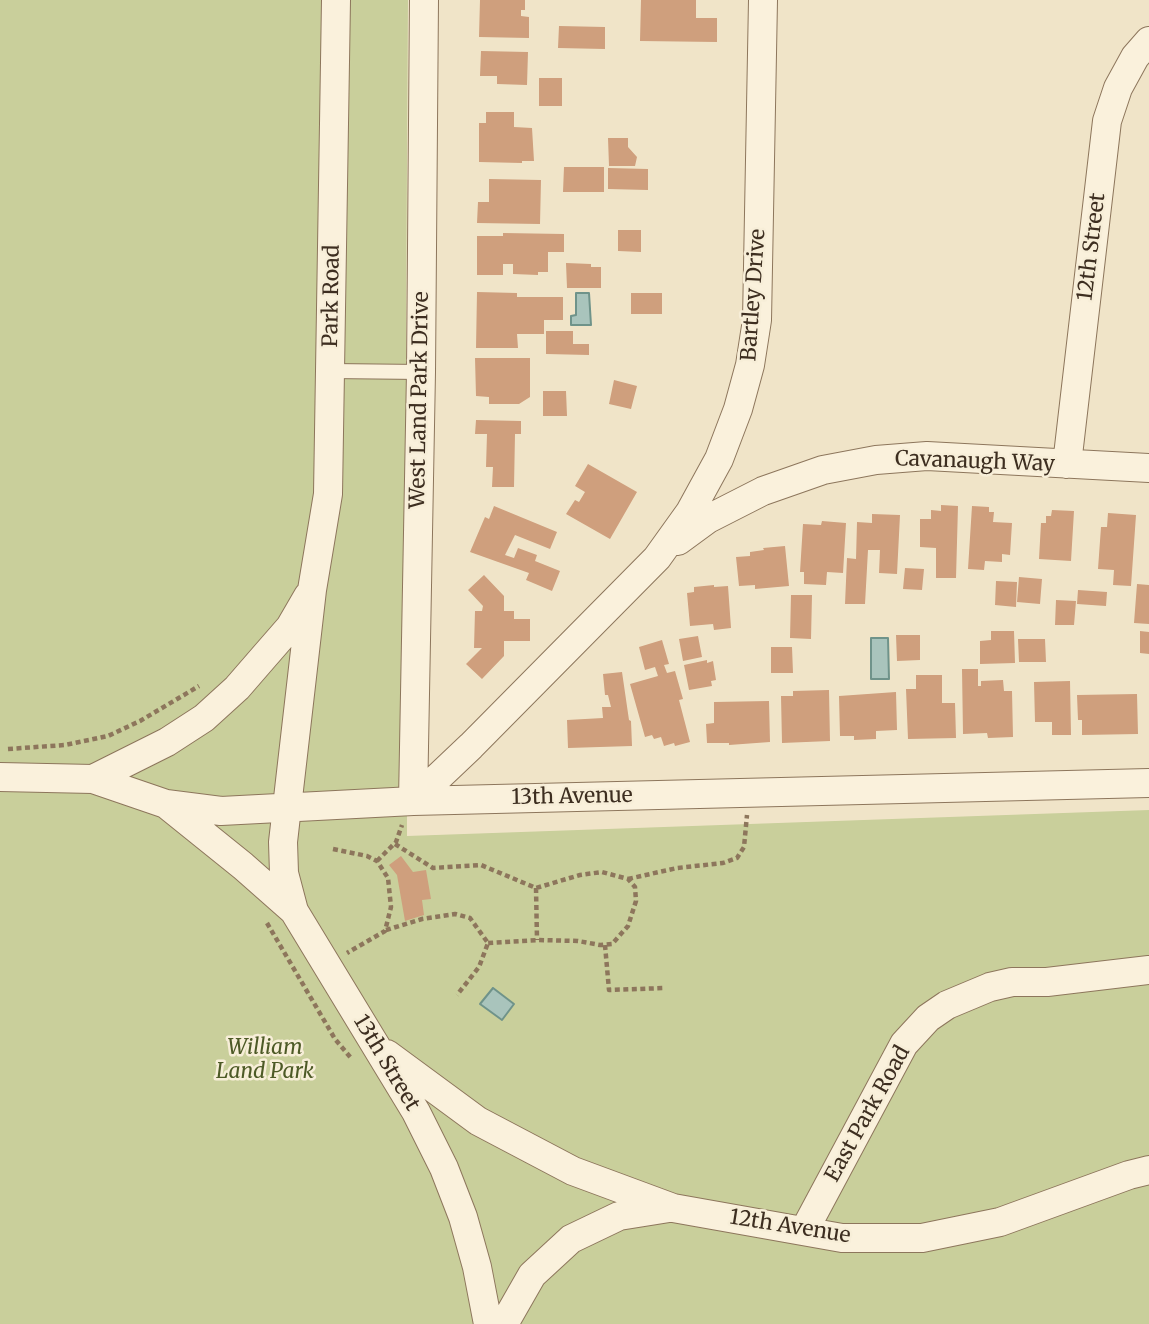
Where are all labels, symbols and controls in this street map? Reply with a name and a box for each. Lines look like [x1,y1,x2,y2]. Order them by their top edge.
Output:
street label: 12th Street [1073,192,1111,302]
street label: Bartley Drive [737,228,771,362]
street label: Park Road [319,244,345,348]
street label: West Land Park Drive [406,291,434,509]
street label: Cavanaugh Way [895,447,1055,477]
street label: 13th Avenue [511,783,633,811]
street label: 13th Street [347,1010,425,1116]
park label: William Land Park [216,1035,314,1085]
street label: East Park Road [820,1042,916,1186]
street label: 12th Avenue [728,1205,852,1249]

